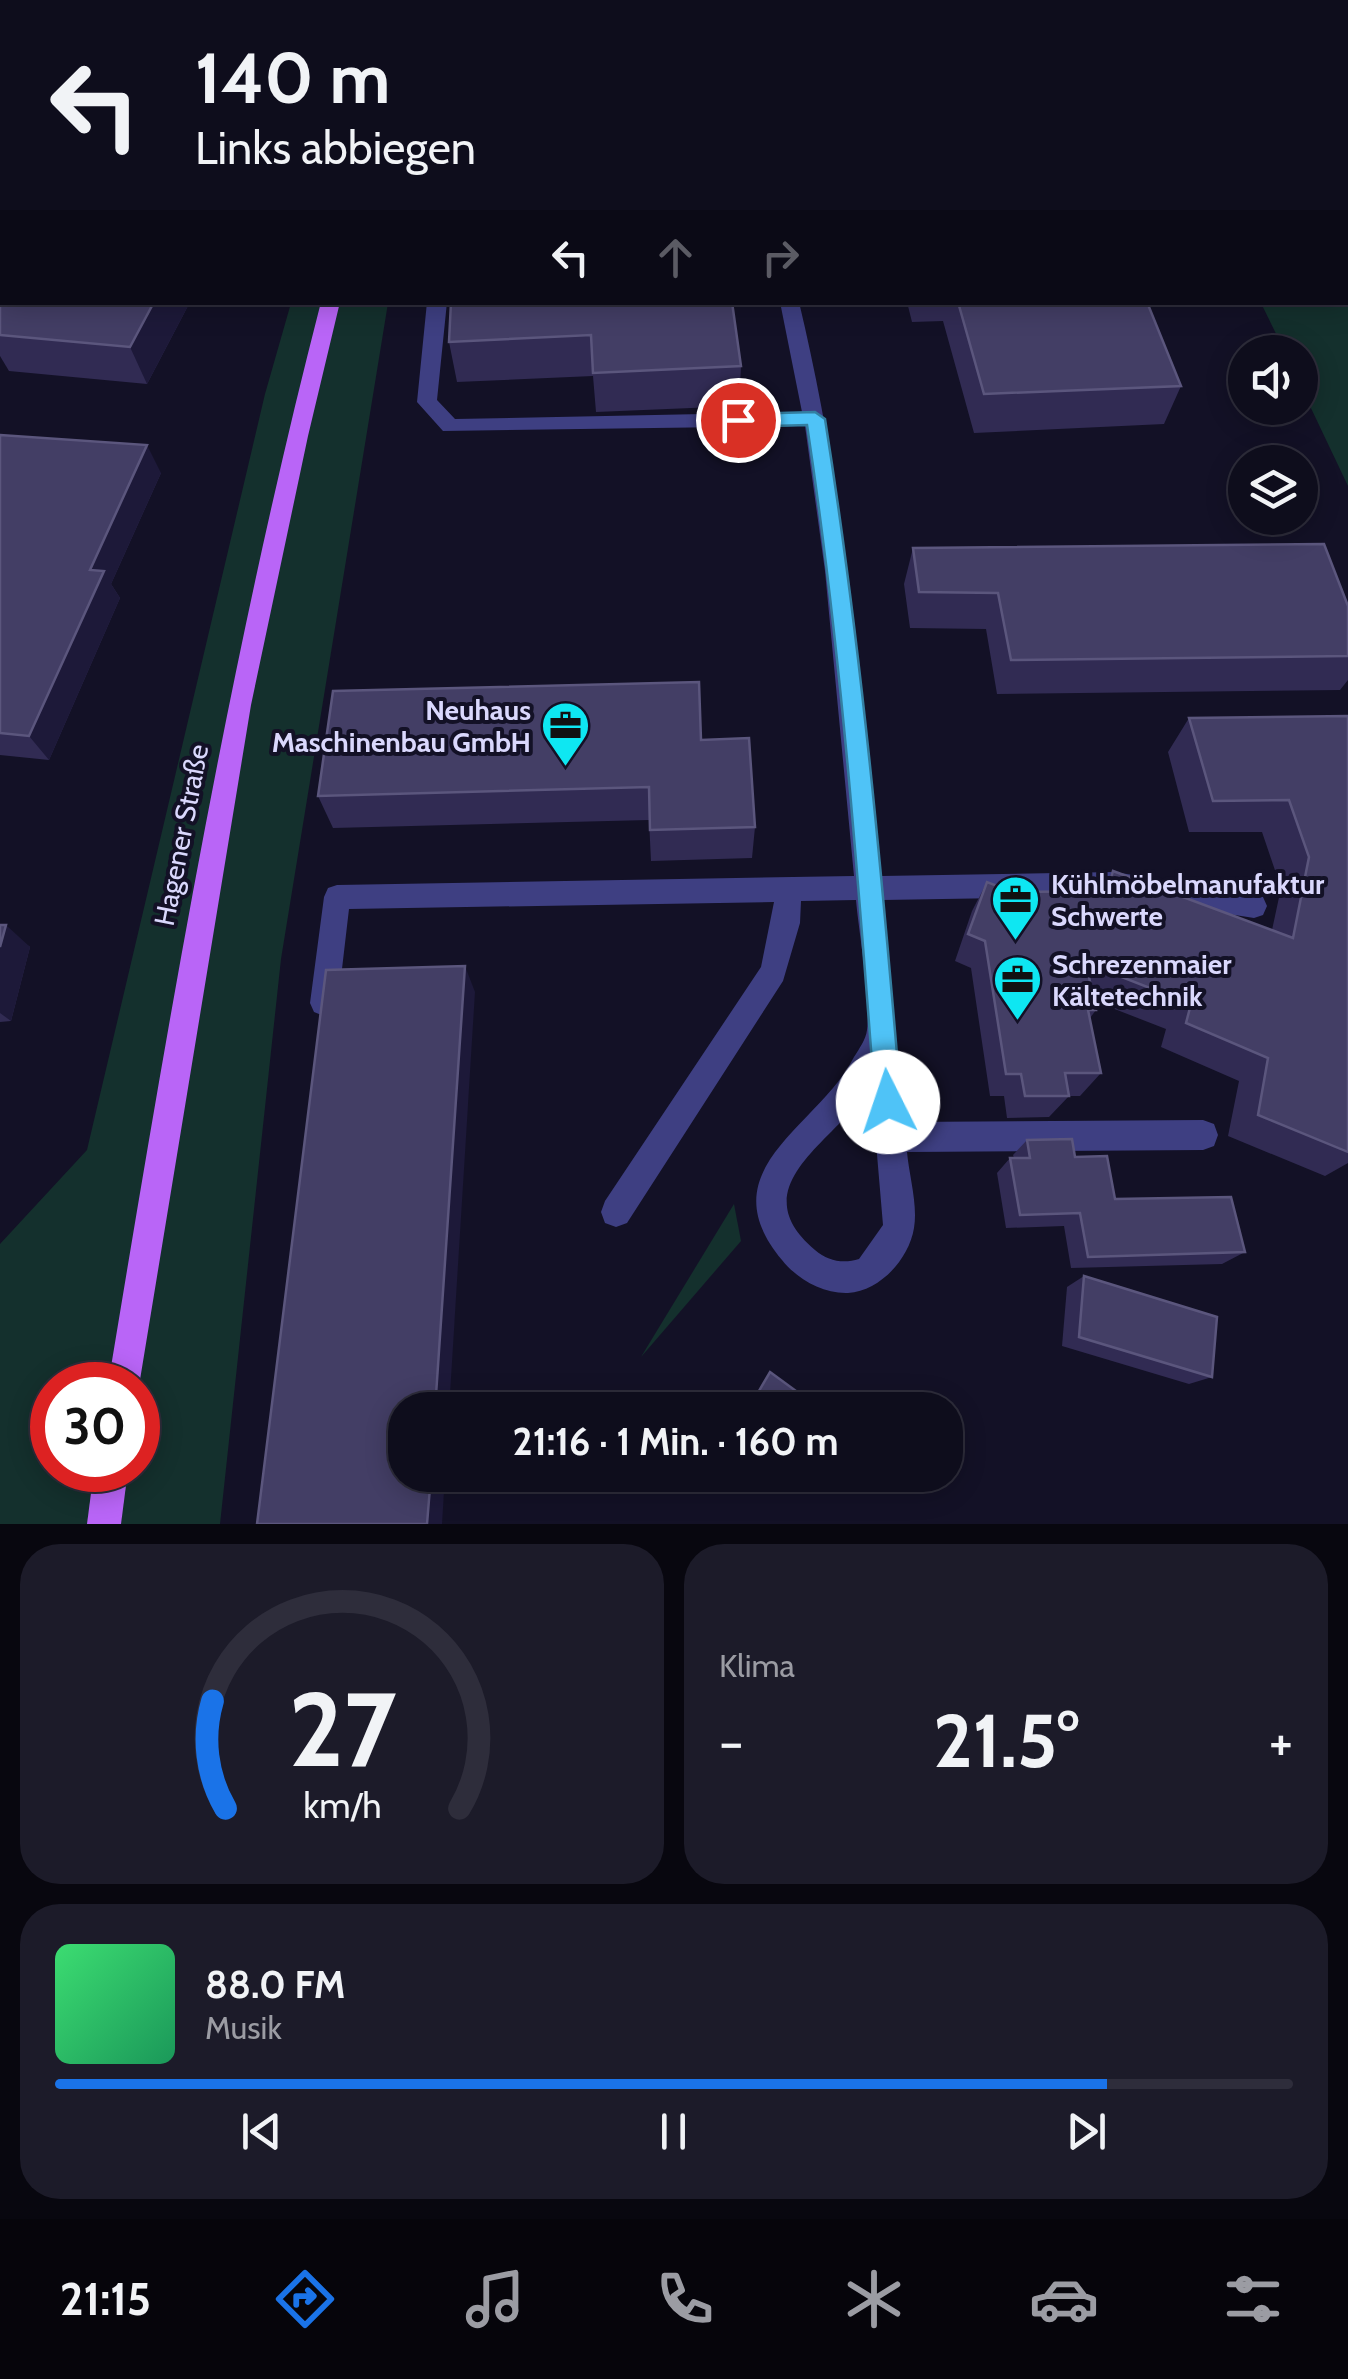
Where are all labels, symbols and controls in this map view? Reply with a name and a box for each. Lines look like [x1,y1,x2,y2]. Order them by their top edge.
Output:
text: 140 m [195,35,390,121]
icon: left [30,40,160,170]
text: Links abbiegen [195,121,476,175]
icon: left [543,230,598,285]
icon: ahead [648,230,703,285]
icon: right [753,230,808,285]
map controls [1228,335,1318,535]
button: sound [1228,335,1318,425]
pin [696,378,781,463]
icon: arrive [711,393,766,448]
button: layers [1228,445,1318,535]
place label: Neuhaus Maschinenbau GmbH [272,693,531,759]
office icon: Neuhaus Maschinenbau GmbH [540,700,592,768]
street label: Hagener Straße [147,741,215,929]
place label: Kühlmöbelmanufaktur Schwerte [1051,867,1325,933]
office icon: Kühlmöbelmanufaktur Schwerte [990,874,1042,942]
place label: Schrezenmaier Kältetechnik [1052,947,1232,1013]
office icon: Schrezenmaier Kältetechnik [991,954,1043,1022]
position arrow [836,1050,940,1154]
speed limit sign: 30 [30,1362,160,1492]
text: 21:16 · 1 Min. · 160 m [513,1418,838,1465]
text: Klima [719,1646,795,1685]
text: 27 [288,1666,396,1792]
text: 21.5° [933,1695,1079,1786]
text: − [719,1708,743,1775]
text: + [1269,1708,1293,1775]
text: km/h [303,1784,381,1827]
text: 88.0 FM [205,1961,345,2008]
text: Musik [205,2008,282,2047]
icon: previous [234,2104,289,2159]
icon: pause [646,2104,701,2159]
icon: next [1059,2104,1114,2159]
icon: directions [270,2264,340,2334]
icon: music [460,2264,530,2334]
icon: phone [650,2264,720,2334]
icon: climate [839,2264,909,2334]
icon: car [1029,2264,1099,2334]
icon: filters [1218,2264,1288,2334]
text: 21:15 [60,2272,151,2326]

